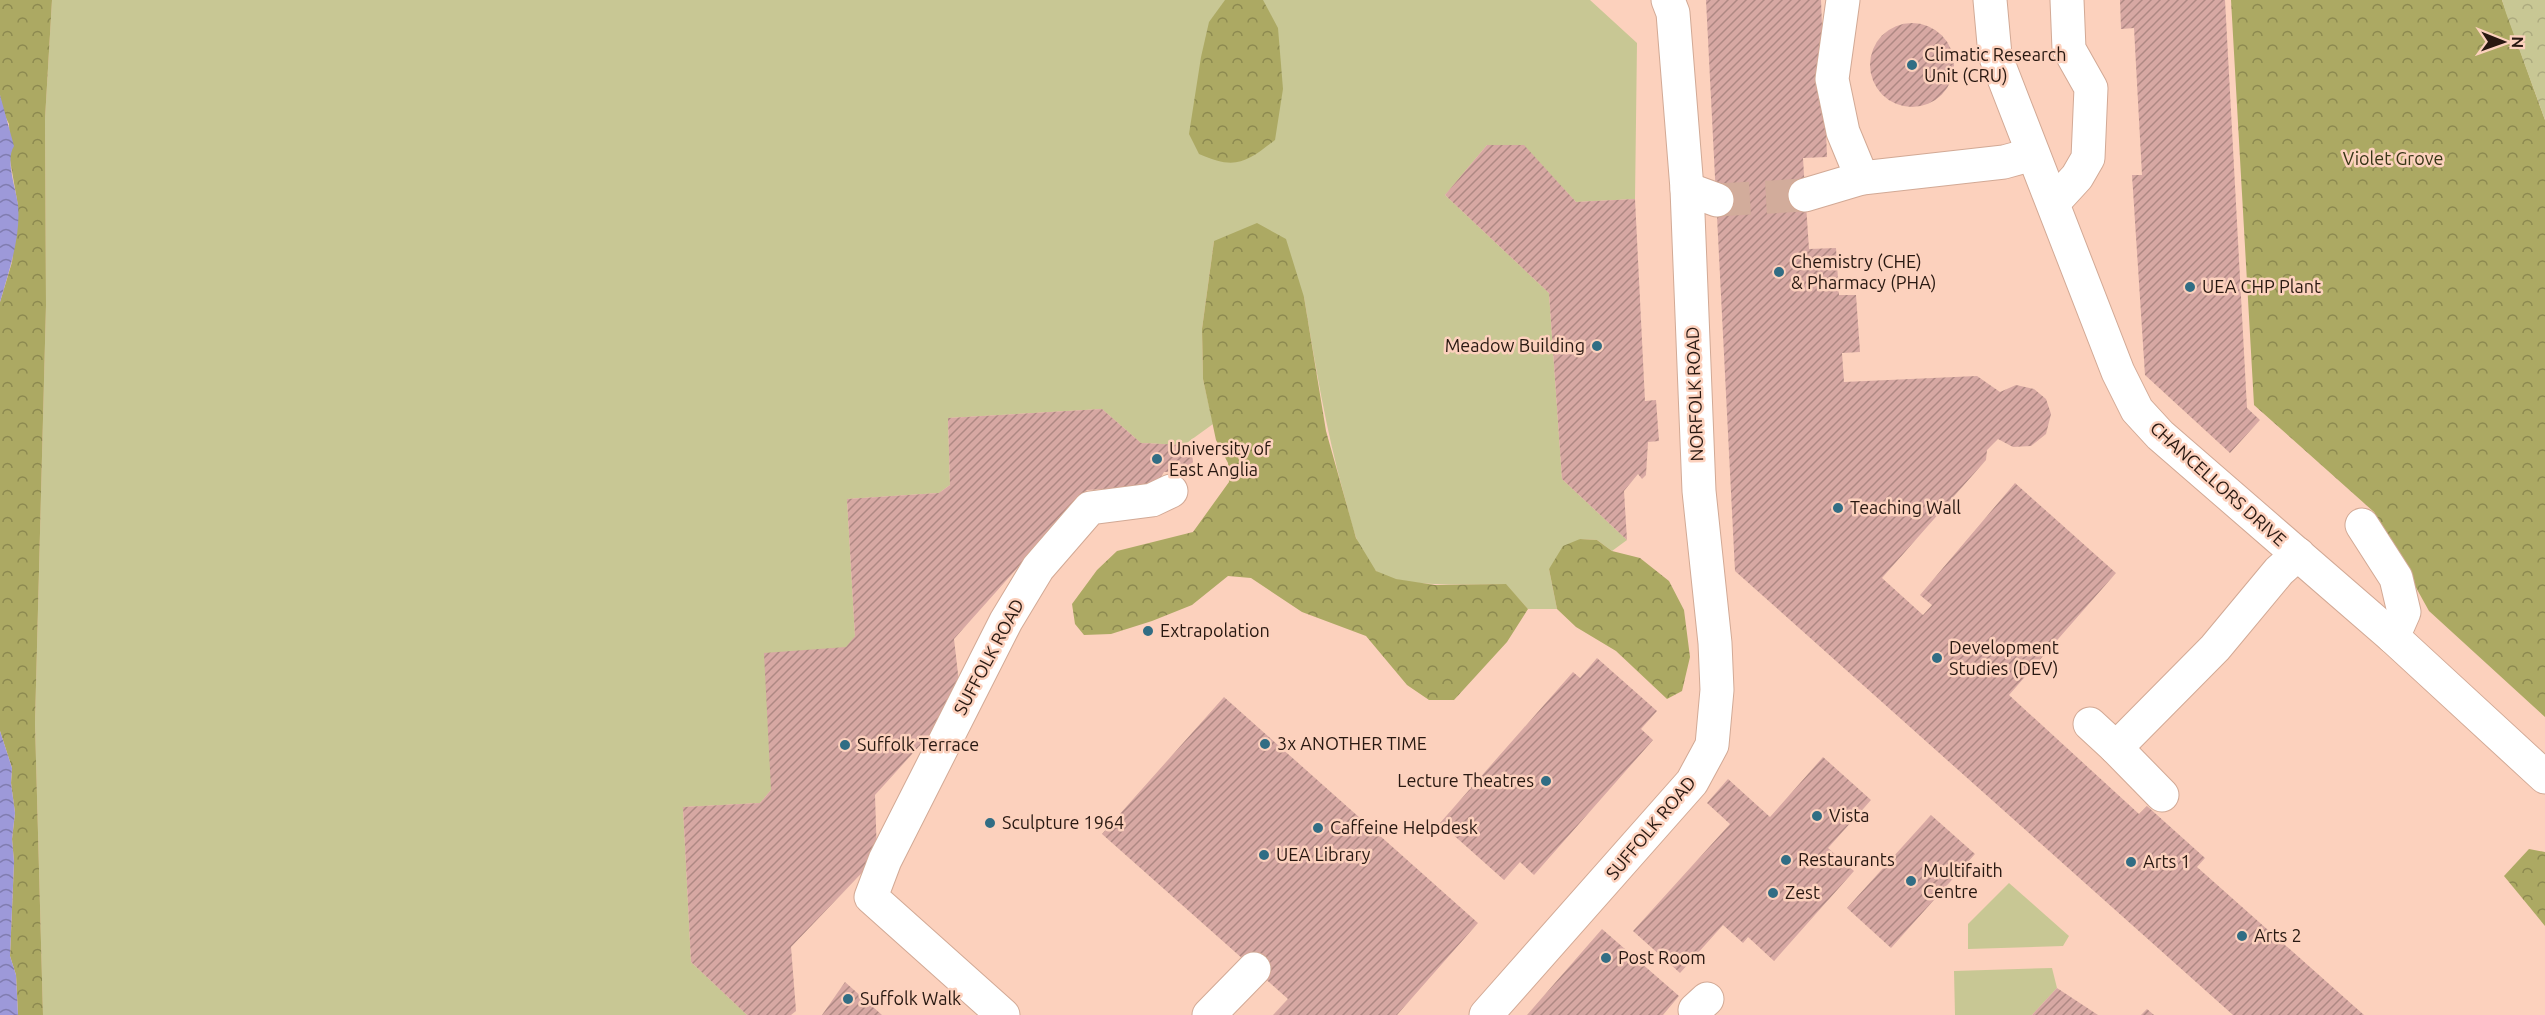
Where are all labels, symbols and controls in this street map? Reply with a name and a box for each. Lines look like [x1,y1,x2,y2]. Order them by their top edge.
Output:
north arrow [2473,12,2533,72]
text: N [2509,36,2527,48]
place label: Climatic Research Unit (CRU) [1924,44,2066,86]
marker: Climatic Research Unit (CRU) [1905,58,1919,72]
park label: Violet Grove [2343,148,2443,168]
place label: Chemistry (CHE) & Pharmacy (PHA) [1791,251,1937,293]
marker: Chemistry (CHE) & Pharmacy (PHA) [1772,265,1786,279]
place label: UEA CHP Plant [2202,276,2321,296]
marker: UEA CHP Plant [2183,280,2197,294]
street label: NORFOLK ROAD [1682,326,1706,462]
place label: Meadow Building [1445,335,1585,355]
marker: Meadow Building [1590,339,1604,353]
street label: CHANCELLORS DRIVE [2147,417,2291,550]
place label: University of East Anglia [1169,438,1271,479]
marker: University of East Anglia [1150,452,1164,466]
place label: Teaching Wall [1850,497,1961,517]
marker: Teaching Wall [1831,501,1845,515]
street label: SUFFOLK ROAD [949,595,1027,718]
place label: Extrapolation [1160,620,1270,640]
marker: Extrapolation [1141,624,1155,638]
place label: Development Studies (DEV) [1949,637,2059,679]
marker: Development Studies (DEV) [1930,651,1944,665]
place label: 3x ANOTHER TIME [1277,733,1427,753]
place label: Suffolk Terrace [857,734,979,754]
marker: 3x ANOTHER TIME [1258,737,1272,751]
marker: Suffolk Terrace [838,738,852,752]
place label: Lecture Theatres [1397,770,1534,790]
street label: SUFFOLK ROAD [1601,772,1699,883]
marker: Lecture Theatres [1539,774,1553,788]
place label: Vista [1829,805,1869,825]
marker: Vista [1810,809,1824,823]
place label: Sculpture 1964 [1002,812,1124,832]
marker: Sculpture 1964 [983,816,997,830]
place label: Caffeine Helpdesk [1330,817,1478,837]
marker: Caffeine Helpdesk [1311,821,1325,835]
place label: UEA Library [1276,844,1371,864]
marker: UEA Library [1257,848,1271,862]
place label: Restaurants [1798,849,1895,869]
place label: Arts 1 [2143,851,2191,871]
marker: Restaurants [1779,853,1793,867]
marker: Arts 1 [2124,855,2138,869]
place label: Multifaith Centre [1923,860,2003,901]
marker: Multifaith Centre [1904,874,1918,888]
place label: Zest [1785,882,1820,902]
marker: Zest [1766,886,1780,900]
place label: Arts 2 [2254,925,2302,945]
marker: Arts 2 [2235,929,2249,943]
place label: Post Room [1618,947,1706,967]
marker: Post Room [1599,951,1613,965]
place label: Suffolk Walk [860,988,961,1008]
marker: Suffolk Walk [841,992,855,1006]

